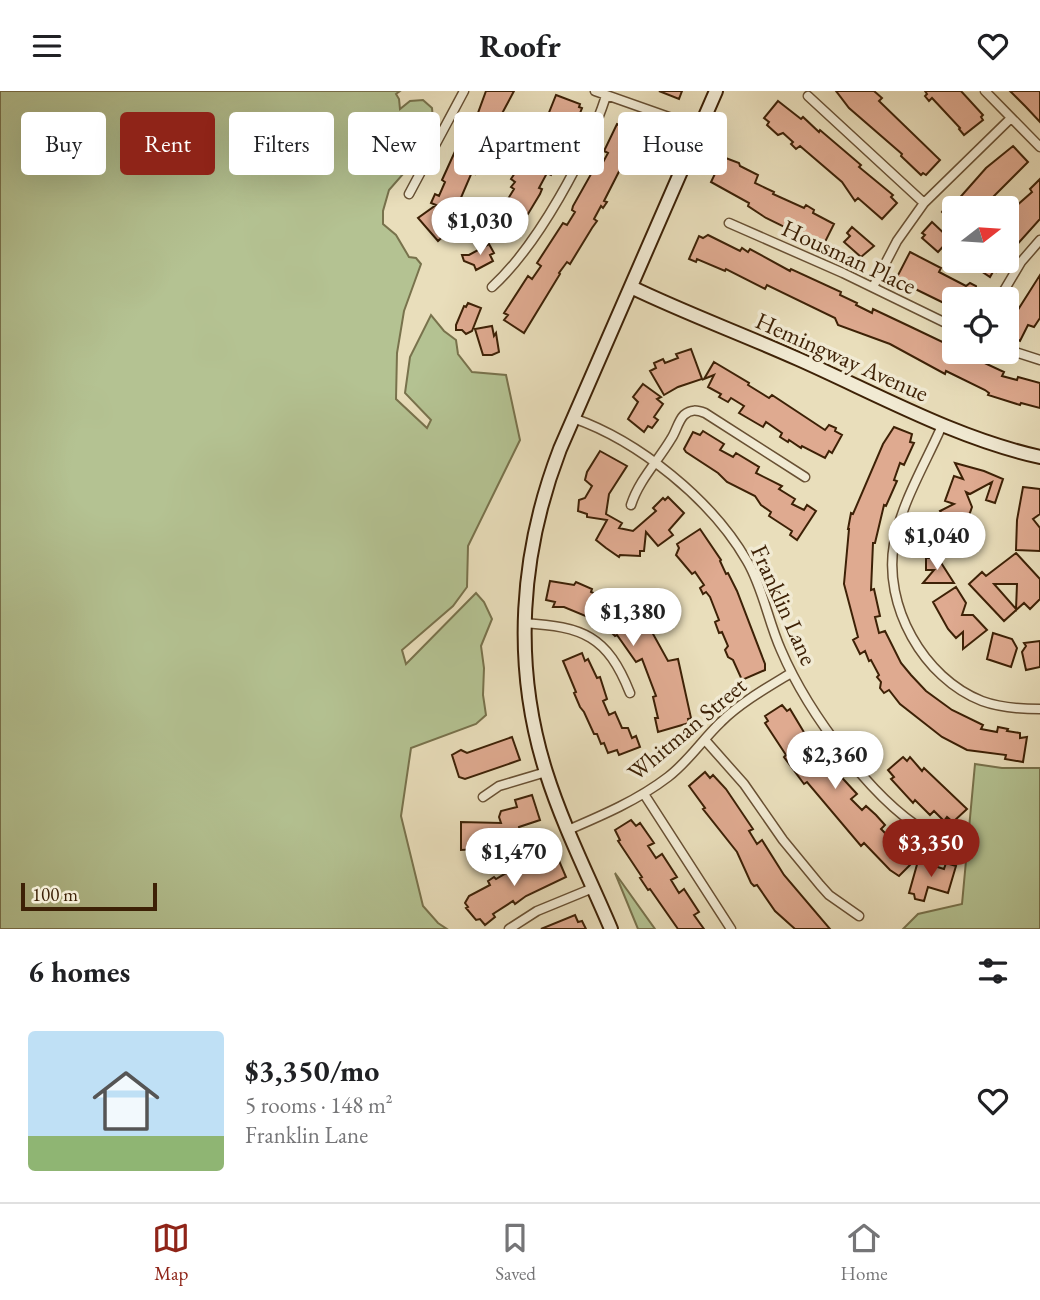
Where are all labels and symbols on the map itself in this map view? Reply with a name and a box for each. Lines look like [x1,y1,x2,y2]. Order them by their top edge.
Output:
north arrow [942,196,1018,273]
pin: $1,030 [423,197,537,257]
street label: Housman Place [777,212,921,301]
street label: Hemingway Avenue [751,305,934,409]
pin: $1,040 [880,512,994,572]
street label: Franklin Lane [744,540,825,670]
pin: $1,380 [576,589,690,648]
street label: Whitman Street [621,669,753,787]
pin: $2,360 [778,731,892,791]
pin: $3,350 [874,819,988,879]
pin: $1,470 [457,829,571,888]
scale bar [21,880,158,912]

